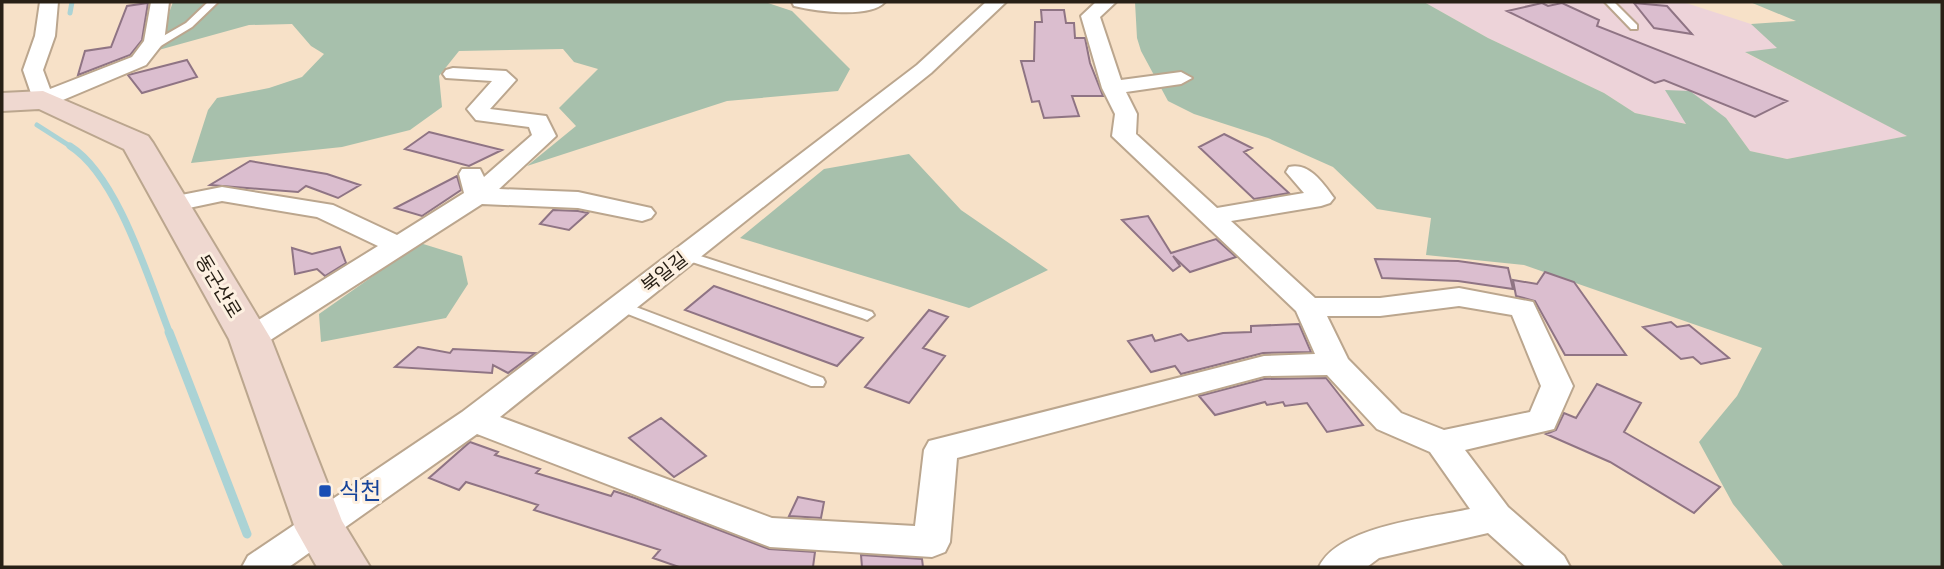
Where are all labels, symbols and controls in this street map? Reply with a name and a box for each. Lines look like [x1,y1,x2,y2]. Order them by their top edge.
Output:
street label: 북일길 [636,246,693,298]
street label: 동군산로 [190,250,247,323]
place label: 식천 [339,476,381,506]
marker: 식천 [317,483,333,499]

